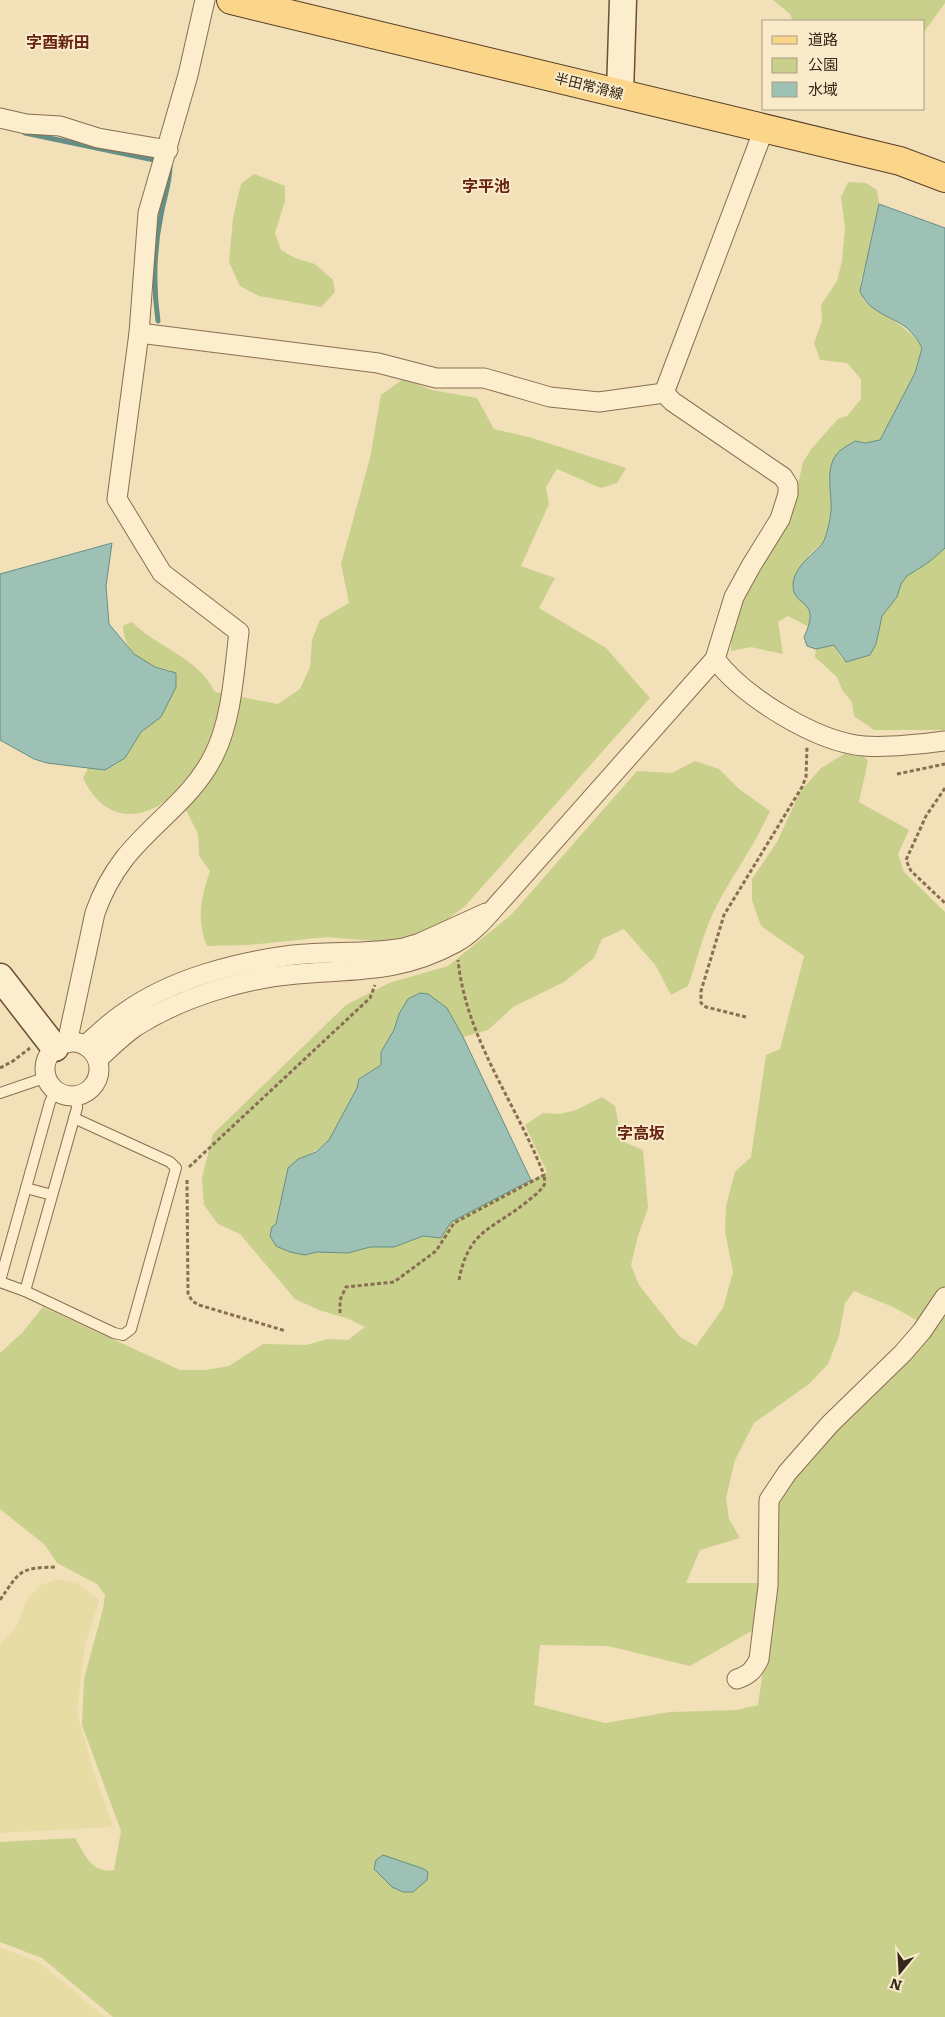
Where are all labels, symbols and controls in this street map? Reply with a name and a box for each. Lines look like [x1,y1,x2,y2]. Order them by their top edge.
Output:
legend [762,20,925,110]
text: 道路 [808,27,838,50]
district label: 字酉新田 [26,29,90,53]
text: 公園 [808,52,838,75]
street label: 半田常滑線 [553,67,626,103]
text: 水域 [808,77,838,100]
district label: 字平池 [462,173,510,197]
district label: 字高坂 [617,1120,665,1144]
north arrow [875,1947,925,1997]
text: N [887,1974,904,1997]

